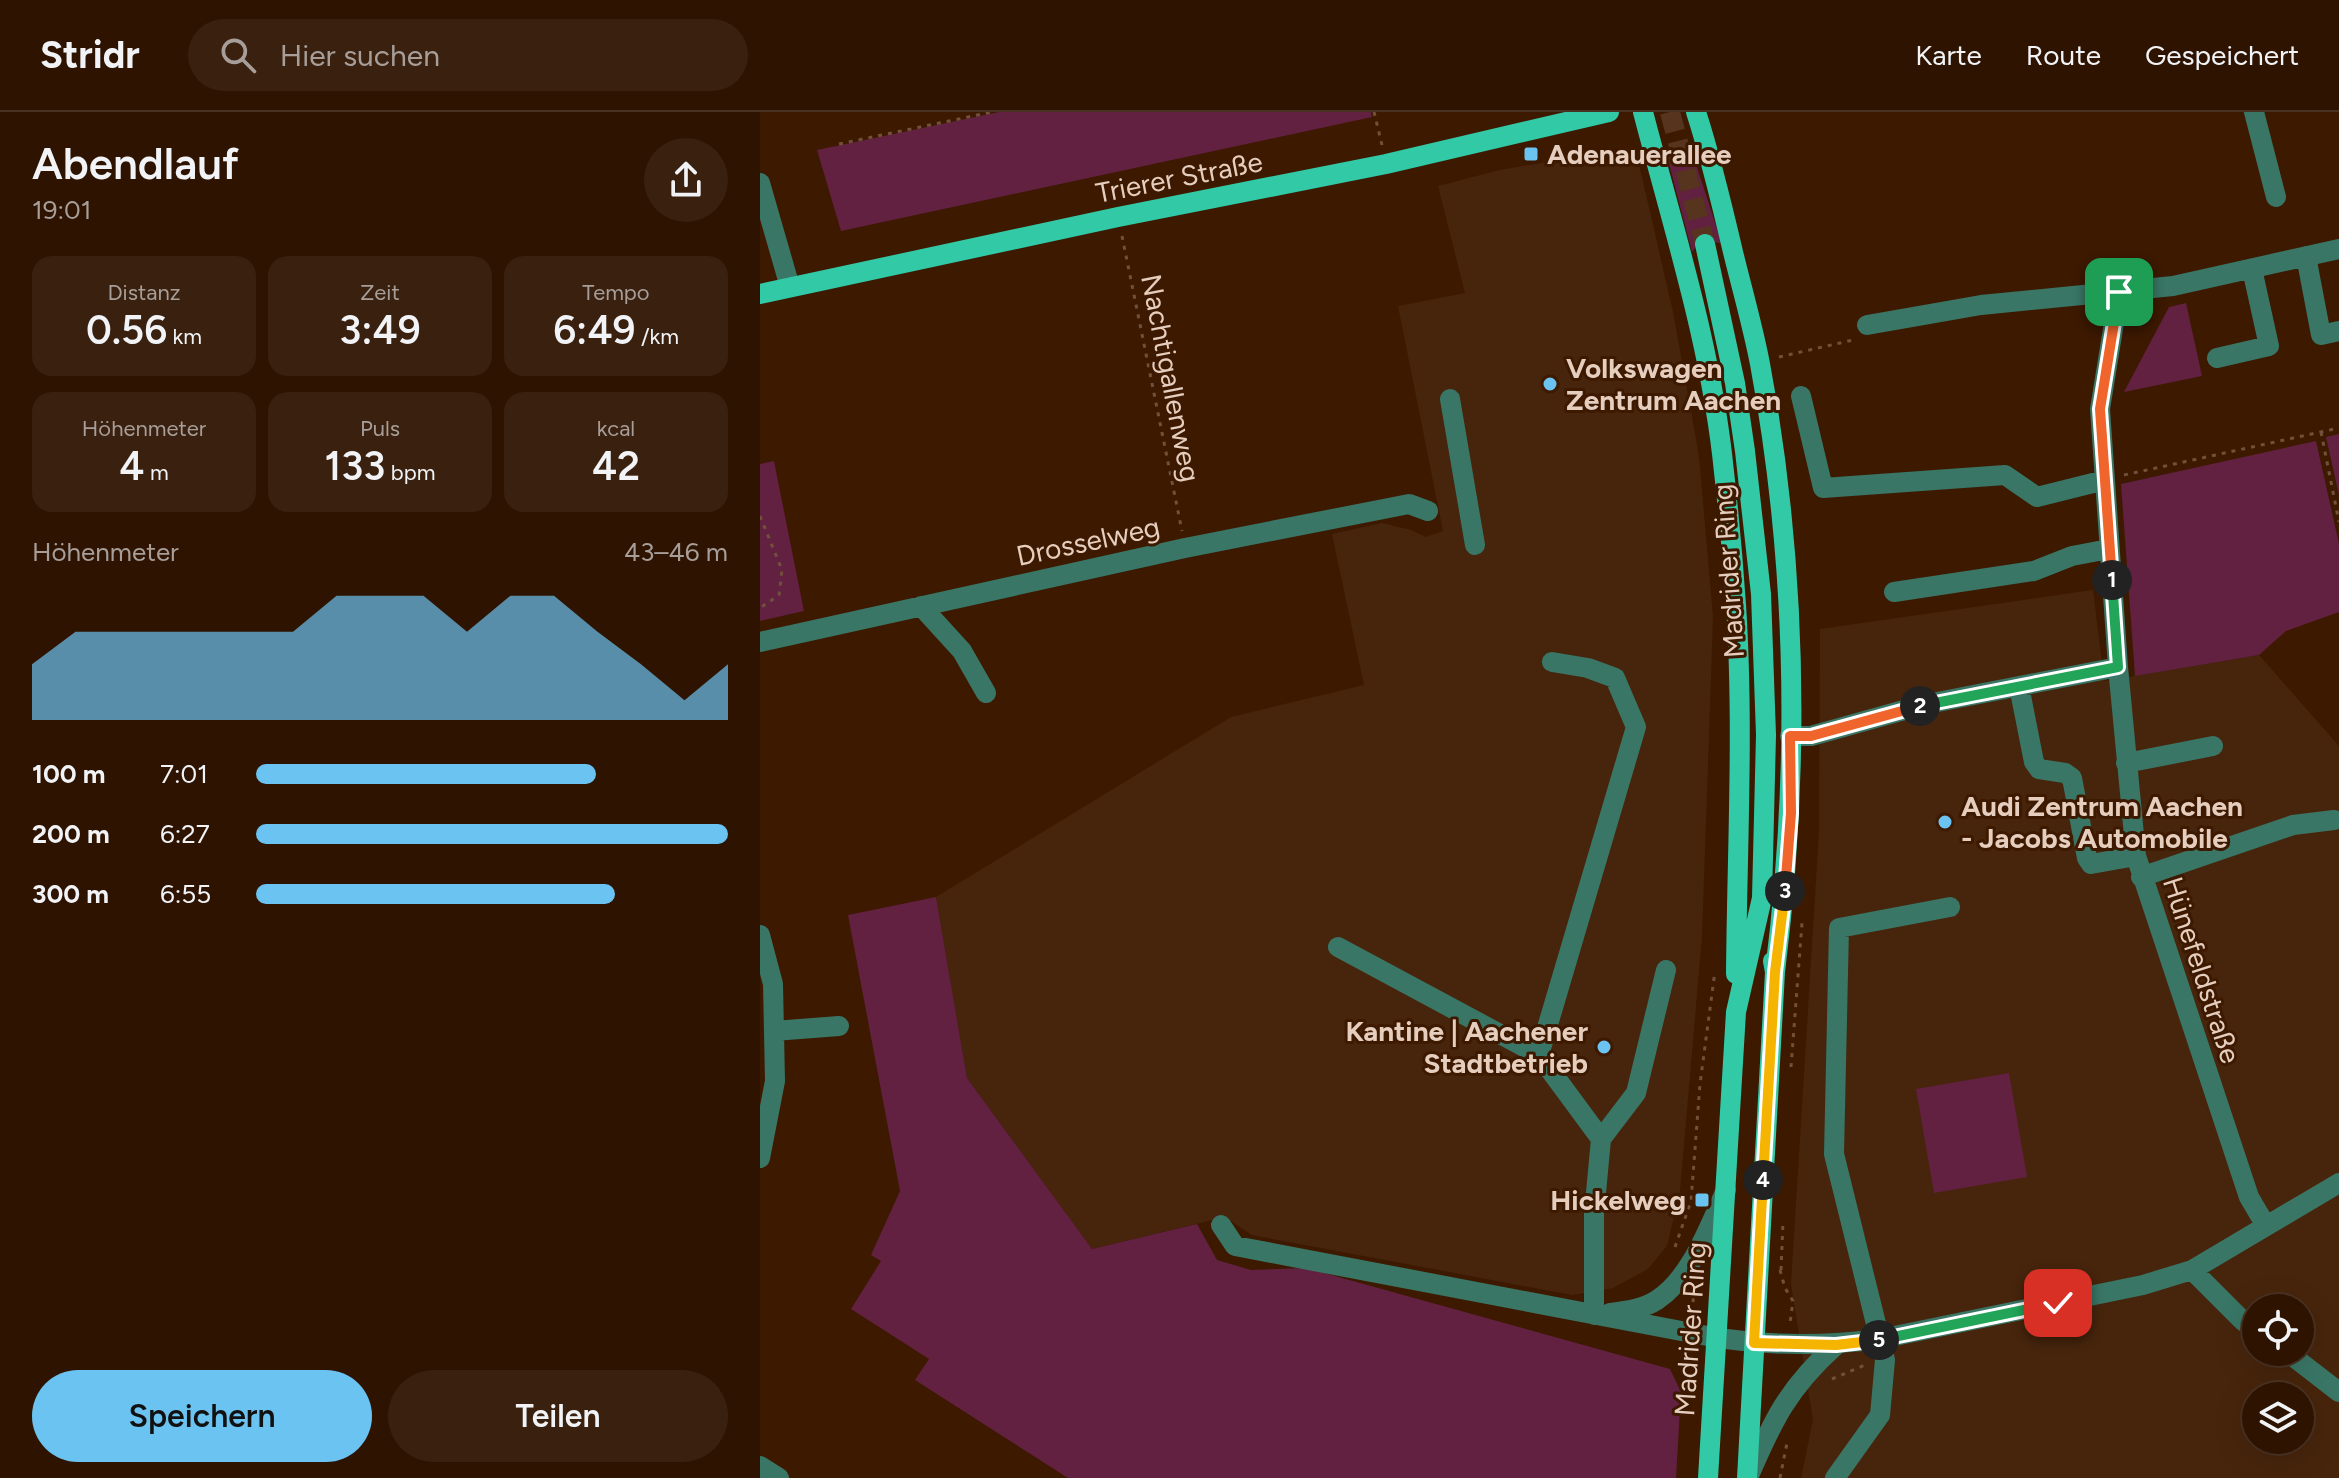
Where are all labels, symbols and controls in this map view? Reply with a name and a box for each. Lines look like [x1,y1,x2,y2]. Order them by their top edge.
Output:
search box [188,19,748,91]
text: Stridr [40,32,140,78]
icon: search [216,33,260,77]
text: Hier suchen [280,37,440,74]
text: Karte [1915,38,1982,72]
text: Route [2026,38,2101,72]
text: Gespeichert [2145,38,2299,72]
text: Abendlauf [32,137,239,190]
place label: Adenauerallee [1547,137,1731,171]
button: share [644,138,728,222]
street label: Trierer Straße [1093,144,1265,210]
marker: Adenauerallee [1522,145,1540,163]
text: 19:01 [32,194,91,226]
pin [2085,258,2153,326]
icon: arrive [2097,270,2141,314]
street label: Nachtigallenweg [1134,271,1208,485]
text: Distanz [107,279,181,306]
text: Zeit [360,279,400,306]
text: Tempo [582,279,650,306]
text: 0.56 [86,306,167,354]
text: 3:49 [339,306,421,354]
text: 6:49 [553,306,635,354]
text: km [167,323,202,350]
text: /km [635,323,679,350]
place label: Volkswagen Zentrum Aachen [1566,351,1781,417]
marker: Volkswagen Zentrum Aachen [1541,375,1559,393]
text: Höhenmeter [82,415,206,442]
text: Puls [360,415,400,442]
text: kcal [597,415,635,442]
text: 4 [119,442,144,490]
text: 133 [325,442,385,490]
text: 42 [592,442,640,490]
text: m [144,459,169,486]
text: bpm [385,459,435,486]
street label: Madrider Ring [1705,483,1751,659]
street label: Drosselweg [1013,509,1163,573]
text: Höhenmeter [32,536,179,568]
text: 43–46 m [624,536,728,568]
pin: 1 [2092,560,2132,600]
text: 1 [2107,566,2117,593]
pin: 2 [1900,686,1940,726]
text: 2 [1914,692,1926,719]
text: 100 m [32,758,106,790]
text: 7:01 [160,758,208,790]
place label: Audi Zentrum Aachen - Jacobs Automobile [1961,789,2243,855]
marker: Audi Zentrum Aachen - Jacobs Automobile [1936,813,1954,831]
text: 200 m [32,818,110,850]
text: 6:27 [160,818,210,850]
pin: 3 [1765,871,1805,911]
street label: Hünefeldstraße [2156,872,2248,1068]
text: 3 [1779,877,1791,904]
text: 300 m [32,878,109,910]
text: 6:55 [160,878,211,910]
place label: Kantine | Aachener Stadtbetrieb [1345,1014,1588,1080]
marker: Kantine | Aachener Stadtbetrieb [1595,1038,1613,1056]
pin: 4 [1743,1160,1783,1200]
text: 4 [1756,1166,1770,1193]
place label: Hickelweg [1550,1183,1686,1217]
marker: Hickelweg [1693,1191,1711,1209]
street label: Madrider Ring [1667,1241,1713,1417]
pin [2024,1269,2092,1337]
icon: check [2036,1281,2080,1325]
map controls [2242,1294,2314,1454]
button: locate [2242,1294,2314,1366]
pin: 5 [1859,1320,1899,1360]
text: 5 [1873,1326,1885,1353]
button: Speichern [32,1370,372,1462]
button: Teilen [388,1370,728,1462]
button: layers [2242,1382,2314,1454]

